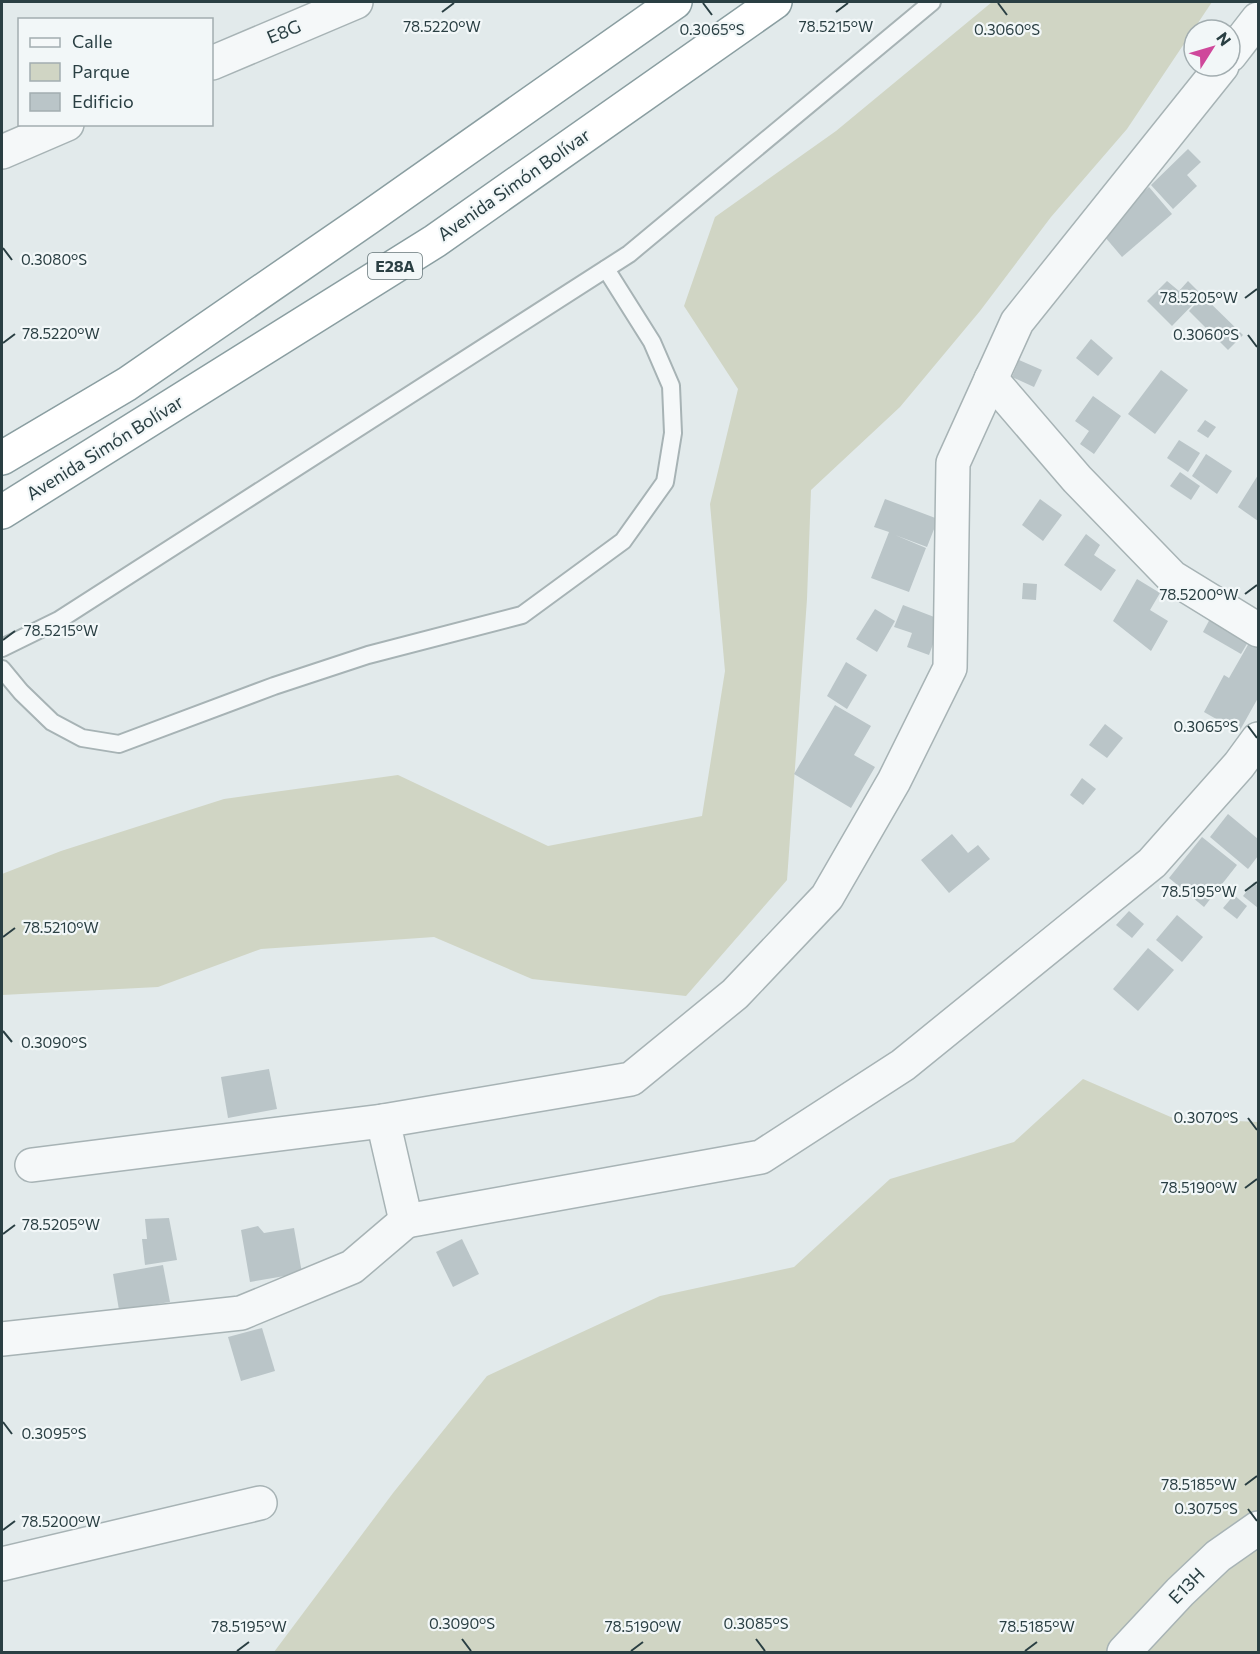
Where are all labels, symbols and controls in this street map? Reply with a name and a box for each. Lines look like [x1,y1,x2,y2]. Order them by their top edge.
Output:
street label: E8G [263,14,304,48]
text: 78.5220°W [403,17,481,35]
text: 78.5215°W [799,17,873,35]
legend [18,18,213,126]
north arrow [1182,18,1242,78]
text: 0.3065°S [679,20,745,38]
text: 0.3060°S [974,20,1040,38]
text: N [1213,28,1236,49]
text: Calle [72,30,112,52]
text: Parque [72,60,130,82]
text: Edificio [72,90,134,112]
street label: Avenida Simón Bolívar [433,123,594,245]
text: 0.3080°S [21,250,87,268]
road number: E28A [368,253,422,279]
text: 78.5205°W [1160,288,1238,306]
text: 78.5220°W [22,324,100,342]
text: 0.3060°S [1173,325,1239,343]
street label: Avenida Simón Bolívar [22,390,187,504]
text: 78.5200°W [1159,585,1239,603]
text: 78.5215°W [24,621,98,639]
text: 0.3065°S [1173,717,1239,735]
text: 78.5195°W [1161,882,1237,900]
text: 78.5210°W [23,918,99,936]
text: 0.3090°S [21,1033,87,1051]
text: 0.3070°S [1174,1108,1239,1126]
text: 78.5190°W [1161,1178,1237,1196]
text: 78.5205°W [22,1215,100,1233]
text: 0.3095°S [21,1424,87,1442]
text: 78.5185°W [1161,1475,1237,1493]
text: 0.3075°S [1174,1499,1238,1517]
text: 78.5200°W [21,1512,101,1530]
street label: E13H [1164,1563,1209,1608]
text: 0.3090°S [429,1614,495,1632]
text: 0.3085°S [723,1614,789,1632]
text: 78.5195°W [211,1617,287,1635]
text: 78.5190°W [605,1617,681,1635]
text: 78.5185°W [999,1617,1075,1635]

